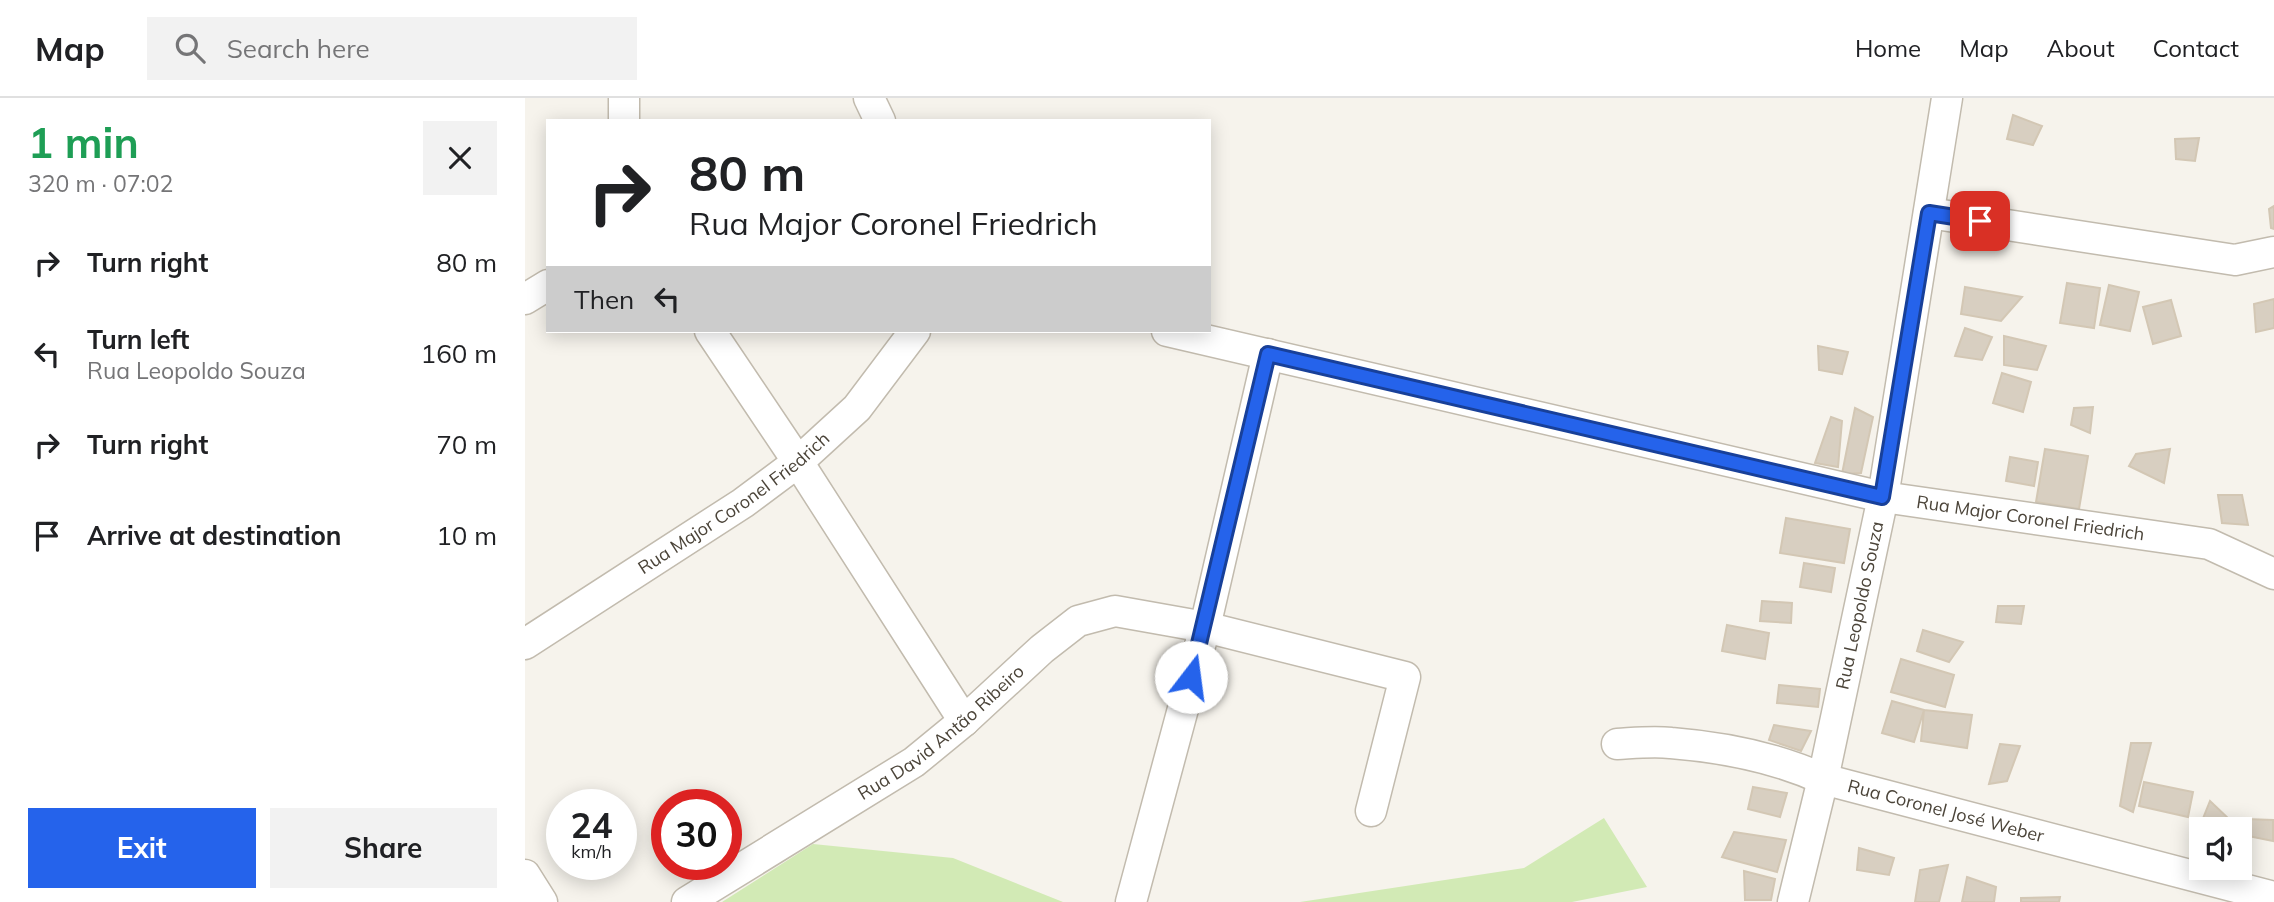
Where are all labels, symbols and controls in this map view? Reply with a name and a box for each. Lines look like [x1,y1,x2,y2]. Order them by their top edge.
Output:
search box [147,17,637,80]
text: Map [35,28,105,69]
icon: search [171,29,209,67]
text: Search here [227,32,370,65]
text: Home [1855,33,1921,63]
text: Map [1959,33,2009,63]
text: About [2047,33,2115,63]
text: Contact [2153,33,2239,63]
text: 1 min [28,116,139,169]
button: close [423,121,497,195]
text: 80 m [689,142,805,203]
icon: right [574,147,665,238]
text: 320 m · 07:02 [28,169,173,198]
pin [1950,191,2010,251]
icon: arrive [1961,202,1999,240]
text: Rua Major Coronel Friedrich [689,203,1098,243]
icon: right [28,244,66,282]
text: Turn right [87,246,208,279]
text: 80 m [436,246,497,279]
icon: left [648,280,686,318]
text: Then [574,283,634,316]
text: Turn left [87,323,189,356]
icon: left [28,335,66,373]
text: 160 m [421,337,497,370]
text: Rua Leopoldo Souza [87,356,306,385]
icon: right [28,426,66,464]
street label: Rua Major Coronel Friedrich [633,427,834,579]
text: Turn right [87,428,208,461]
text: 70 m [436,428,497,461]
street label: Rua Major Coronel Friedrich [1915,490,2146,546]
icon: arrive [28,517,66,555]
text: Arrive at destination [87,519,342,552]
text: 10 m [436,519,497,552]
street label: Rua Leopoldo Souza [1830,519,1889,692]
position arrow [1154,640,1228,714]
street label: Rua David Antão Ribeiro [853,659,1029,805]
street label: Rua Coronel José Weber [1845,774,2047,847]
speed limit sign: 30 [651,789,742,880]
text: 24 [570,803,613,847]
button: Exit [28,808,256,888]
button: Share [270,808,497,888]
map controls [2189,817,2252,880]
button: sound [2189,817,2252,880]
text: km/h [571,840,612,863]

